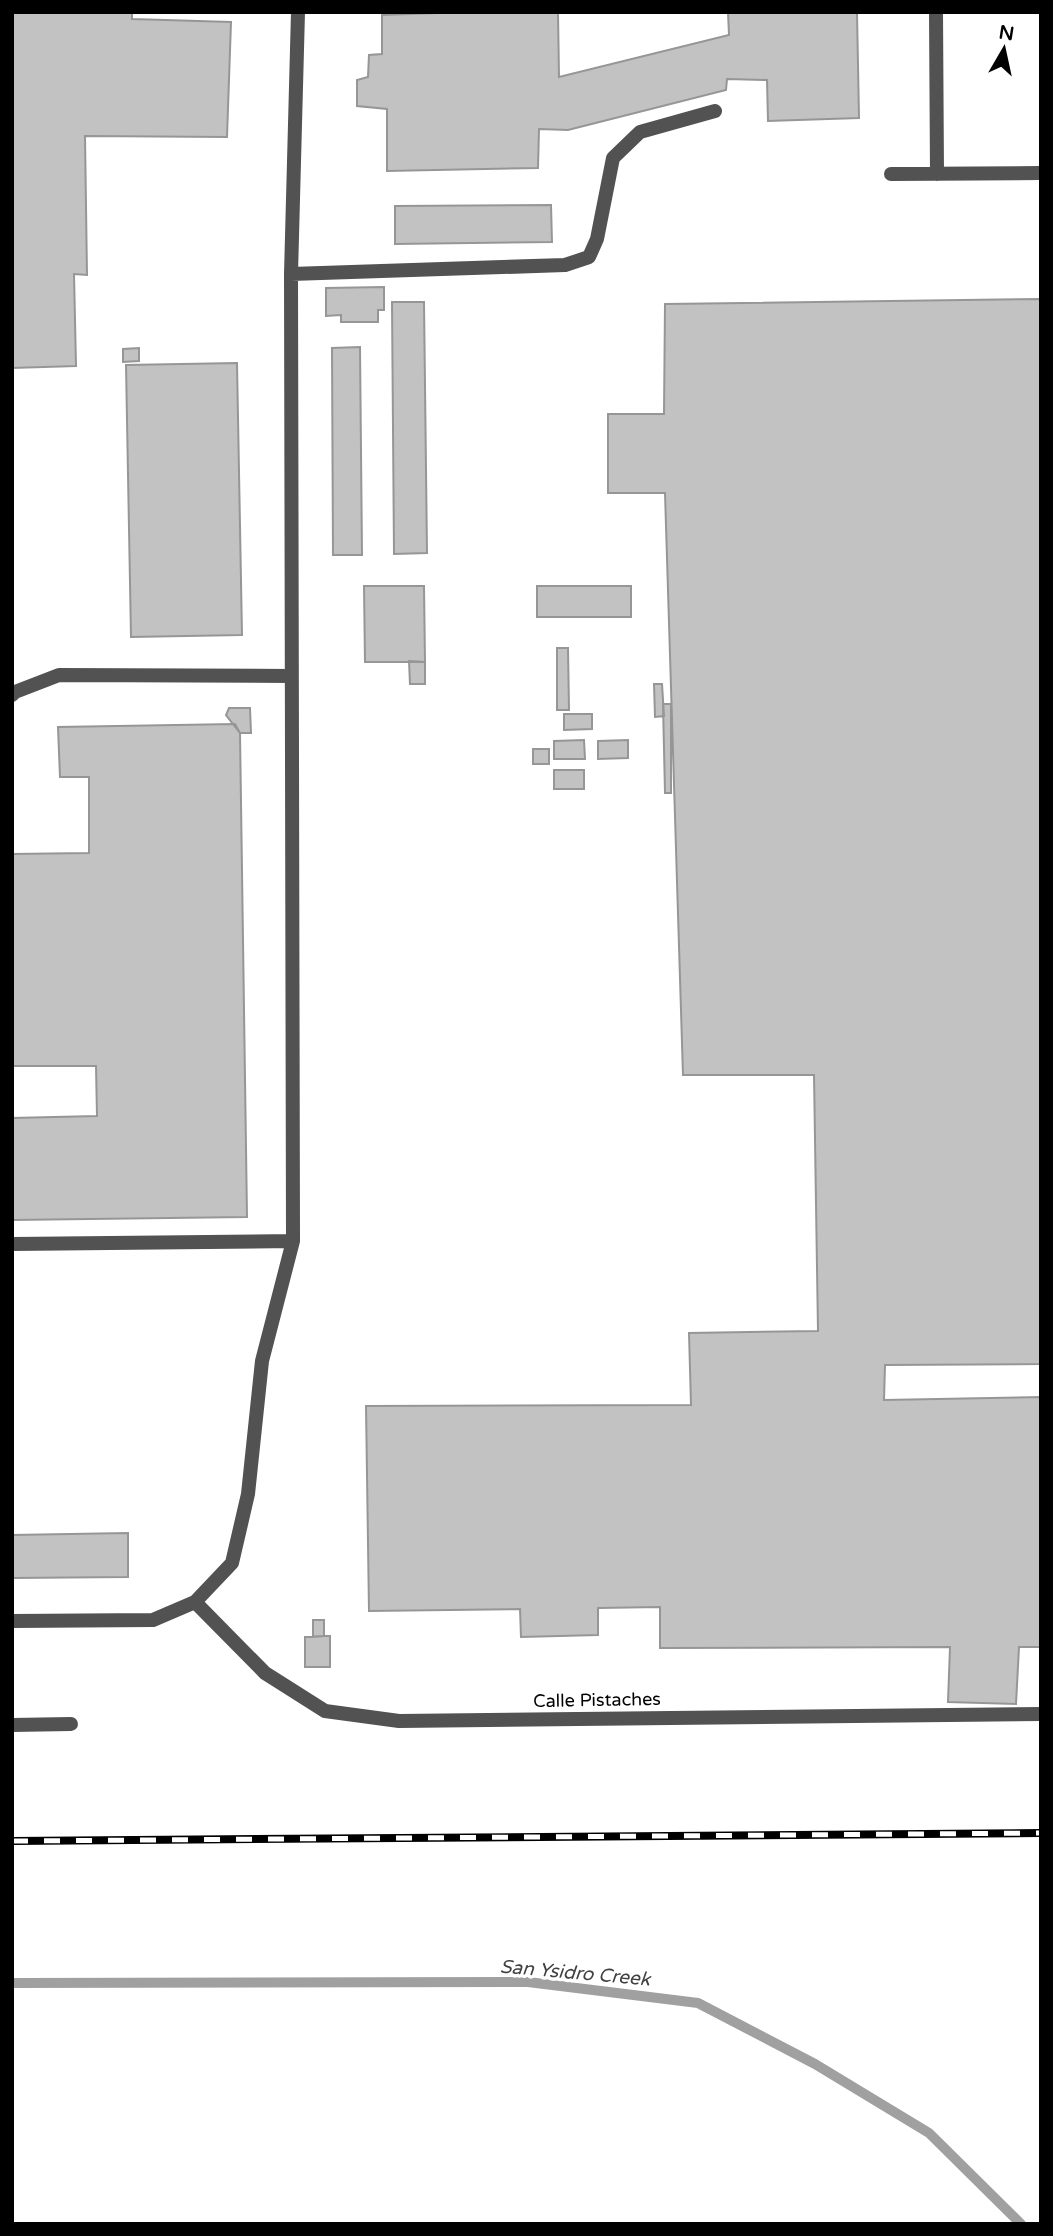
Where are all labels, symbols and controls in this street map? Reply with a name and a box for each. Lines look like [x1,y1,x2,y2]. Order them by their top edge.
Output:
north arrow [969,14,1039,84]
text: N [997,21,1016,45]
street label: Calle Pistaches [533,1688,661,1712]
water label: San Ysidro Creek [499,1955,653,1991]

